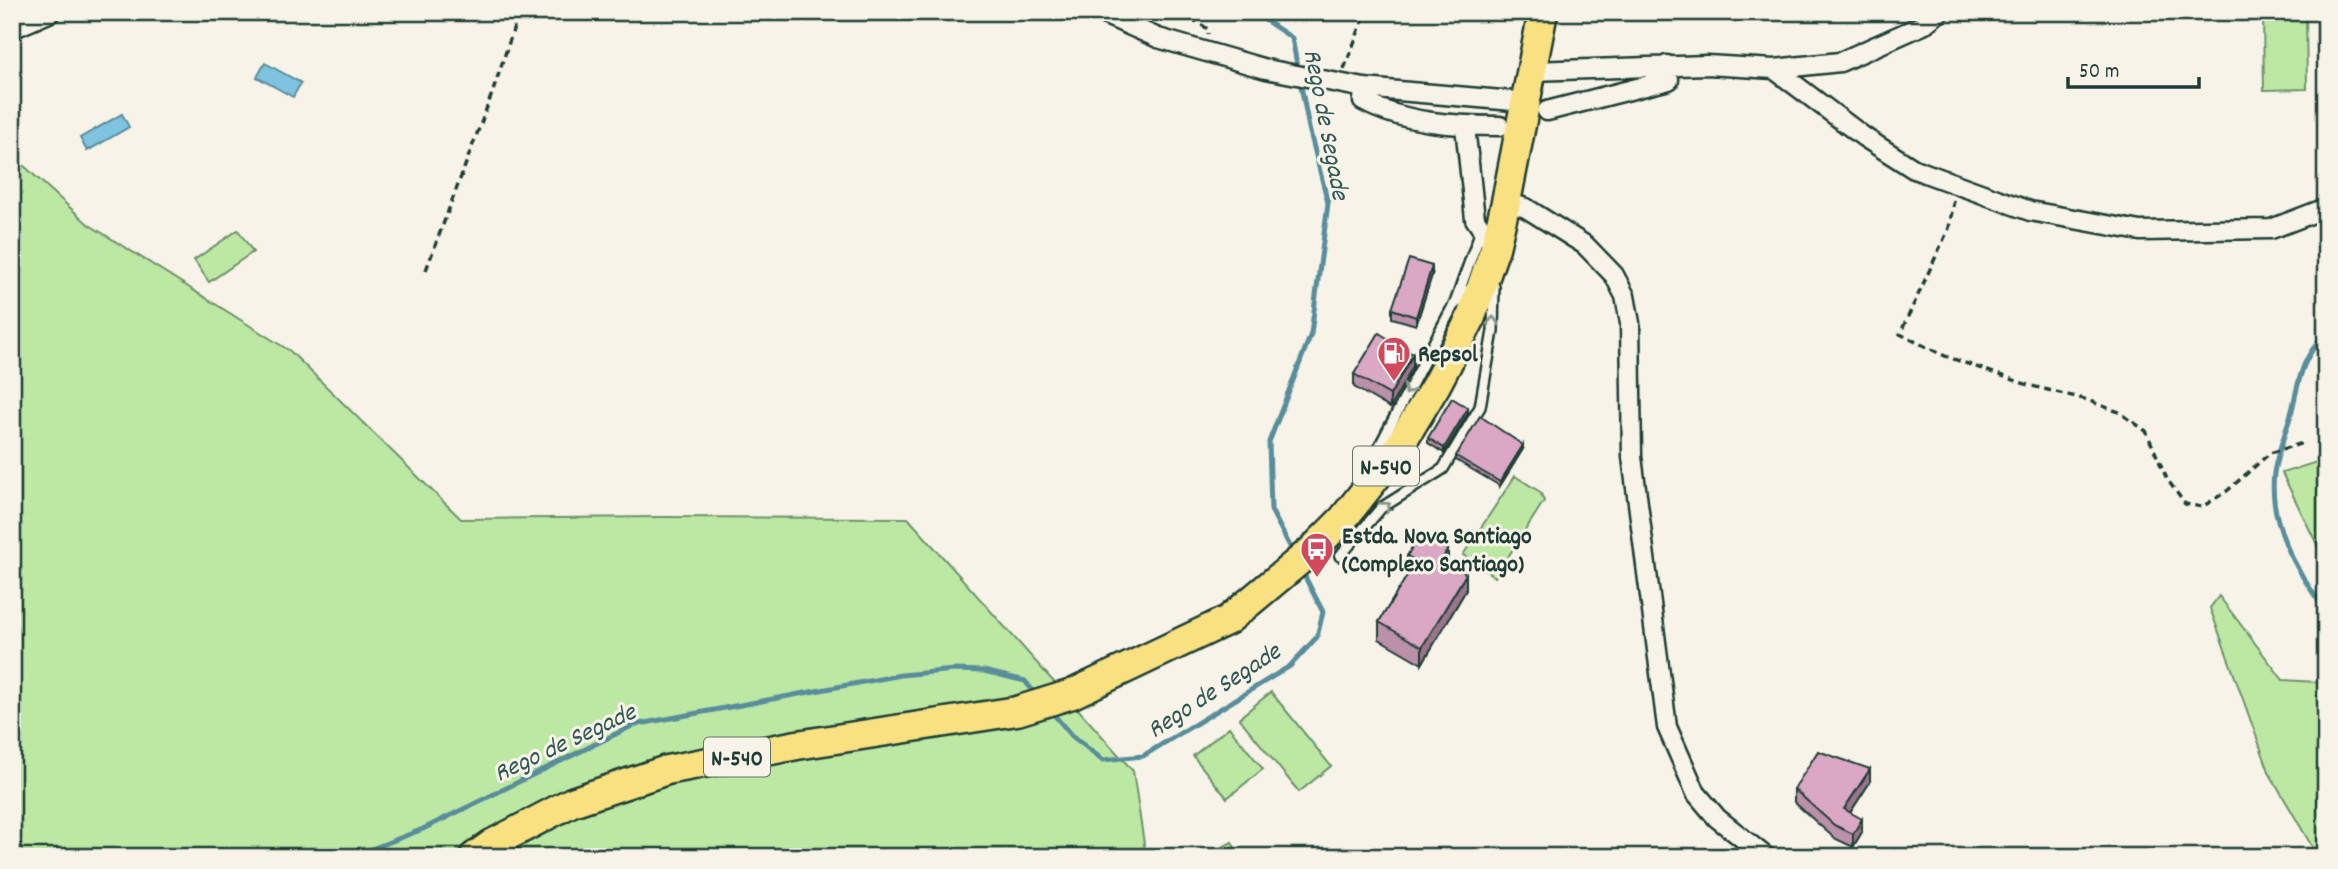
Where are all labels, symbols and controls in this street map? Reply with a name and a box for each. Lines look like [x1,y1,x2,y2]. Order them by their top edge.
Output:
water label: Rego de Segade [1292,46,1358,205]
scale bar [2068,46,2200,90]
text: 50 m [2079,58,2119,88]
one-way arrow [1485,315,1500,326]
fuel station icon: Repsol [1375,334,1413,383]
place label: Repsol [1418,339,1478,373]
one-way arrow [1402,383,1416,395]
road number: N-540 [1353,446,1419,486]
one-way arrow [1379,502,1391,515]
place label: Estda. Nova Santiago (Complexo Santiago) [1342,521,1532,583]
bus stop icon: Estda. Nova Santiago (Complexo Santiago) [1298,530,1336,579]
water label: Rego de Segade [1141,634,1290,749]
water label: Rego de Segade [488,694,644,793]
road number: N-540 [704,737,770,776]

